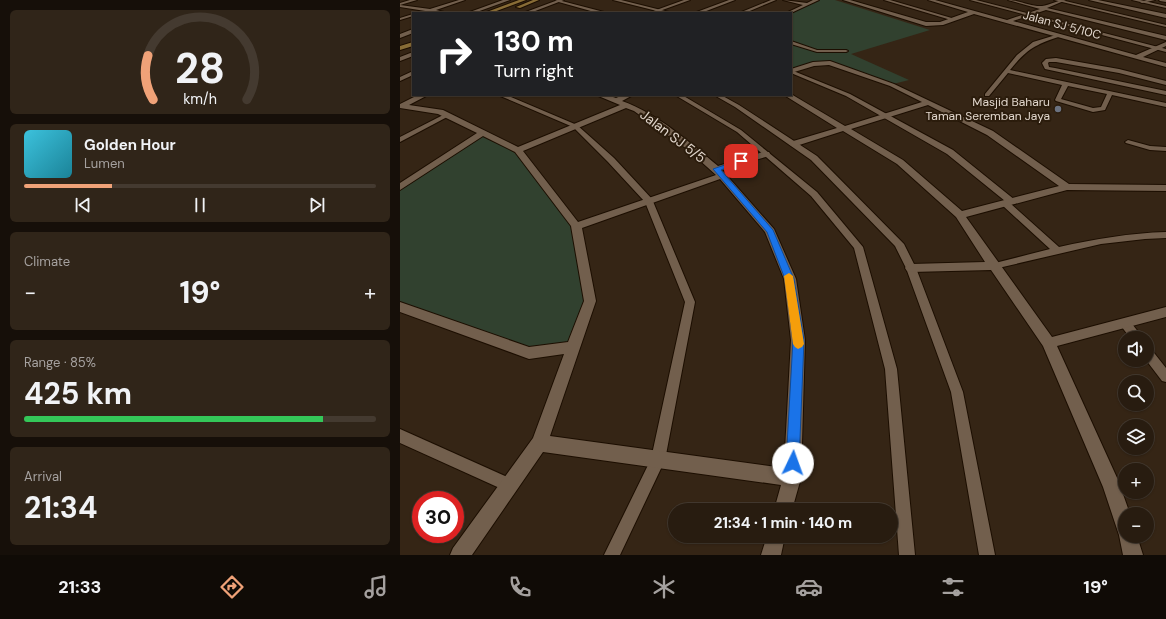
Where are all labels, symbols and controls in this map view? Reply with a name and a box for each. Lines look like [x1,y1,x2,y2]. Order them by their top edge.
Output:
street label: Jalan SJ 5/10C [1021,7,1103,43]
text: 130 m [494,23,574,60]
icon: right [428,28,480,80]
text: 28 [175,42,225,96]
text: Turn right [494,59,574,83]
text: km/h [183,90,217,108]
place label: Masjid Baharu Taman Seremban Jaya [926,94,1050,124]
marker: Masjid Baharu Taman Seremban Jaya [1053,104,1063,114]
street label: Jalan SJ 5/5 [637,105,709,167]
text: Golden Hour [84,135,176,155]
pin [724,144,758,178]
icon: arrive [730,150,752,172]
text: Lumen [84,155,125,172]
icon: previous [72,194,94,216]
icon: pause [189,194,211,216]
icon: next [306,194,328,216]
text: Climate [24,253,70,270]
text: 19° [180,273,220,312]
text: − [24,278,36,307]
text: + [364,278,376,307]
map controls [1118,331,1154,543]
button: sound [1118,331,1154,367]
text: Range · 85% [24,354,96,371]
text: 425 km [24,374,132,413]
button: search [1118,375,1154,411]
button: layers [1118,419,1154,455]
position arrow [772,442,814,484]
button: + [1118,463,1154,499]
text: Arrival [24,468,62,485]
text: 21:34 [24,488,97,527]
speed limit sign: 30 [412,491,464,543]
button: − [1118,507,1154,543]
text: 21:34 · 1 min · 140 m [714,513,852,533]
icon: directions [218,573,246,601]
icon: music [362,573,390,601]
icon: phone [506,573,534,601]
icon: climate [650,573,678,601]
icon: car [795,573,823,601]
icon: filters [939,573,967,601]
text: 21:33 [58,575,101,599]
text: 19° [1083,575,1108,599]

